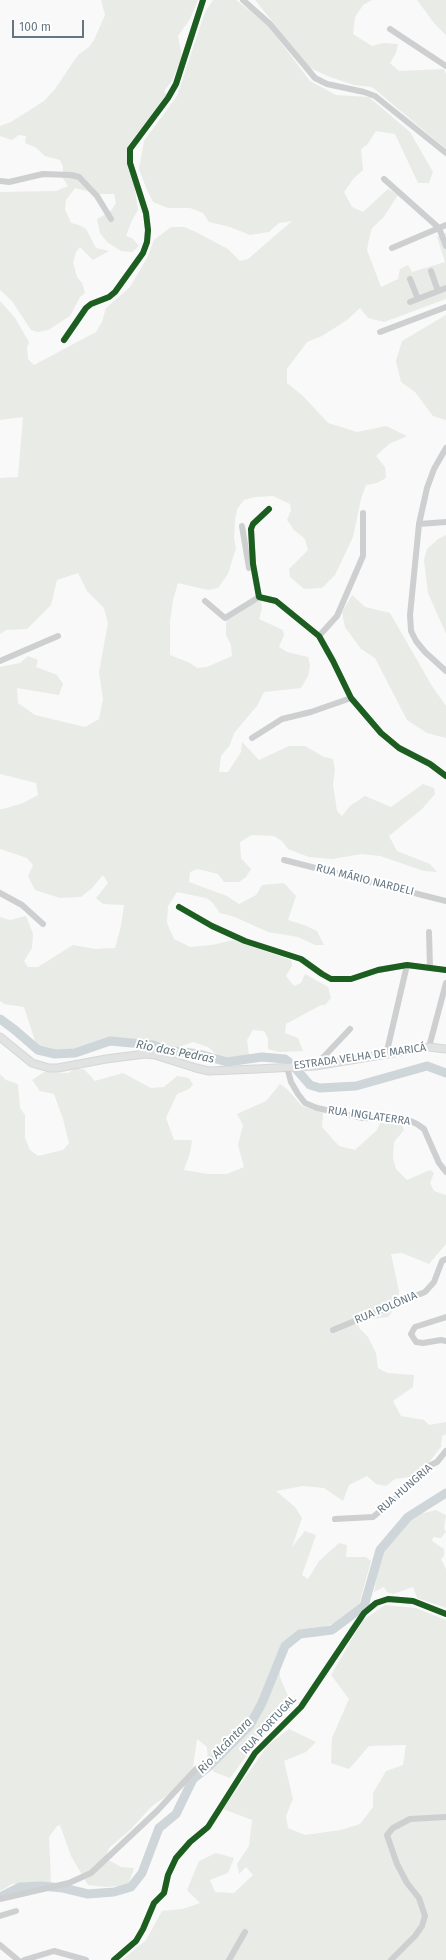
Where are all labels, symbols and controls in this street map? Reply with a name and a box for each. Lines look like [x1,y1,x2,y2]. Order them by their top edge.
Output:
scale bar [14,12,86,38]
text: 100 m [19,20,51,34]
street label: RUA MÁRIO NARDELI [315,861,415,899]
water label: Rio das Pedras [135,1037,215,1067]
street label: ESTRADA VELHA DE MARICÁ [293,1041,427,1073]
street label: RUA INGLATERRA [327,1104,411,1128]
street label: RUA POLÔNIA [353,1289,419,1327]
street label: RUA HUNGRIA [375,1462,435,1516]
street label: RUA PORTUGAL [239,1693,299,1757]
water label: Rio Alcântara [195,1715,255,1777]

